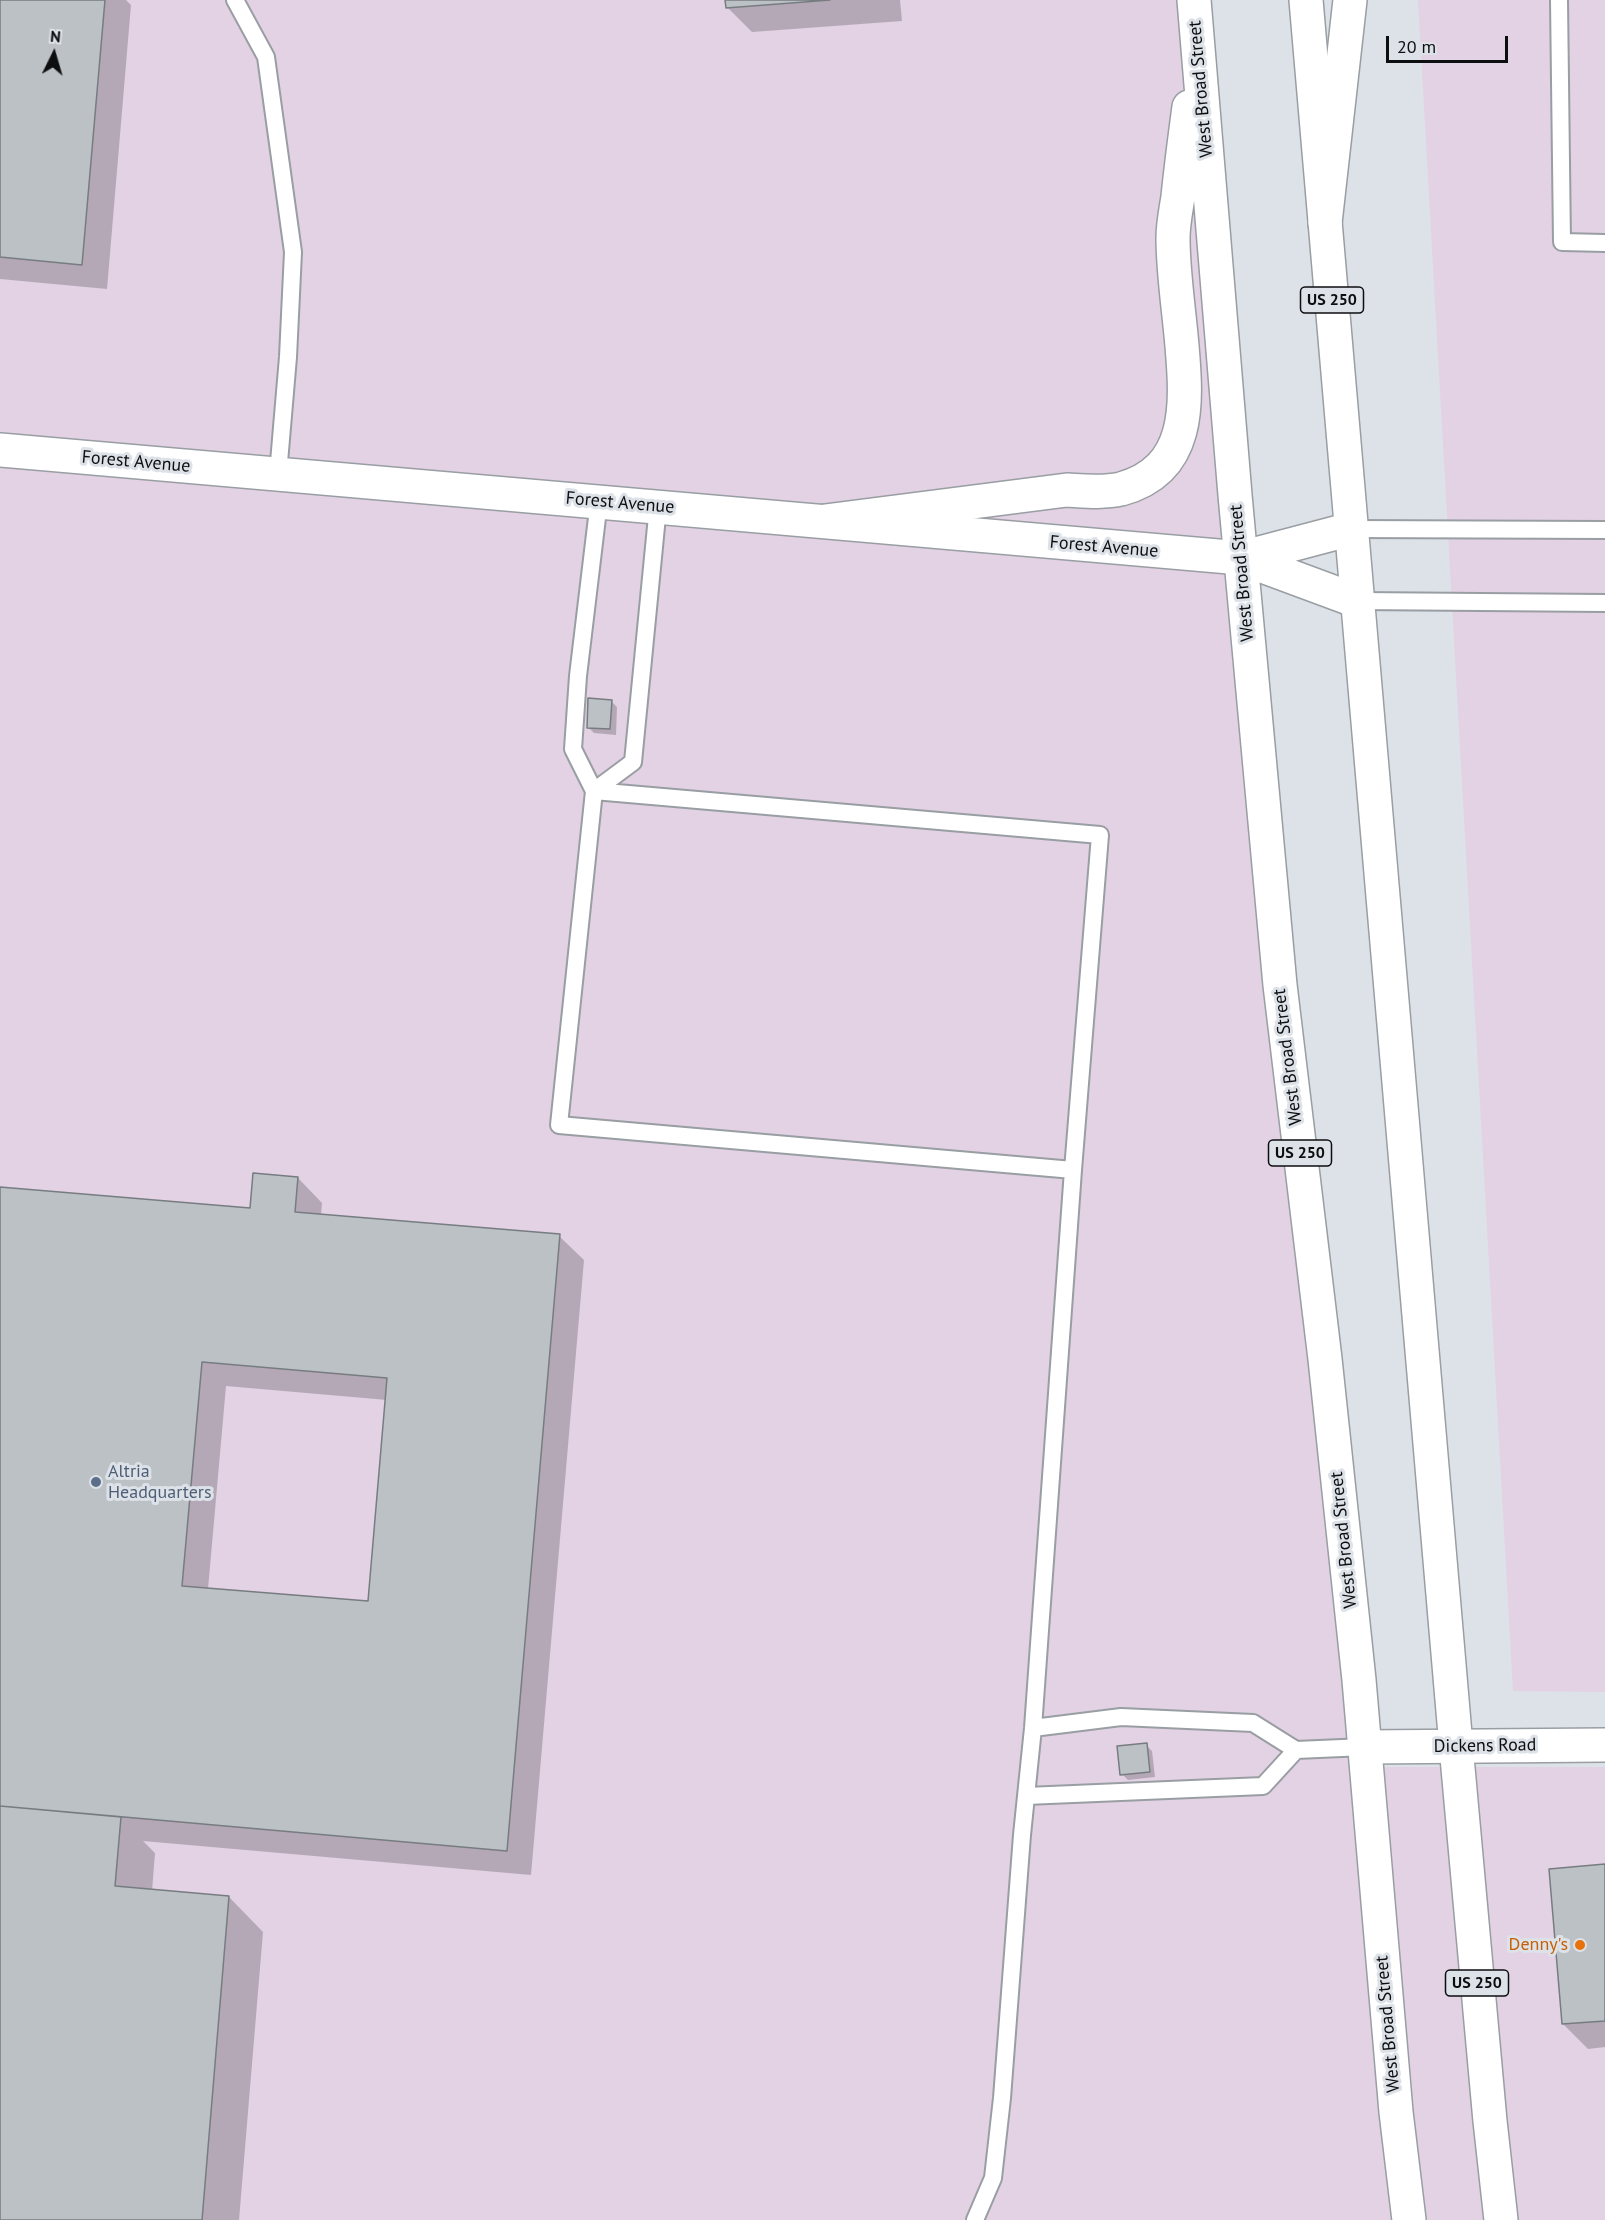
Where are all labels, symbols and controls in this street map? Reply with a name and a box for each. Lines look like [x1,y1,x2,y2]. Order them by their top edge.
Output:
street label: West Broad Street [1184,20,1218,158]
north arrow [24,24,84,84]
scale bar [1389,24,1510,62]
text: N [49,26,62,46]
text: 20 m [1397,35,1436,58]
road number: US 250 [1300,287,1364,313]
street label: Forest Avenue [81,446,191,478]
street label: Forest Avenue [565,487,675,519]
street label: West Broad Street [1225,504,1259,642]
street label: Forest Avenue [1049,531,1159,563]
street label: West Broad Street [1269,987,1307,1127]
road number: US 250 [1268,1140,1332,1166]
place label: Altria Headquarters [108,1461,212,1504]
street label: West Broad Street [1326,1471,1362,1609]
marker: Altria Headquarters [89,1475,103,1489]
street label: Dickens Road [1434,1734,1536,1758]
place label: Denny's [1509,1934,1568,1956]
marker: Denny's [1573,1938,1587,1952]
street label: West Broad Street [1371,1955,1405,2093]
road number: US 250 [1446,1970,1508,1996]

